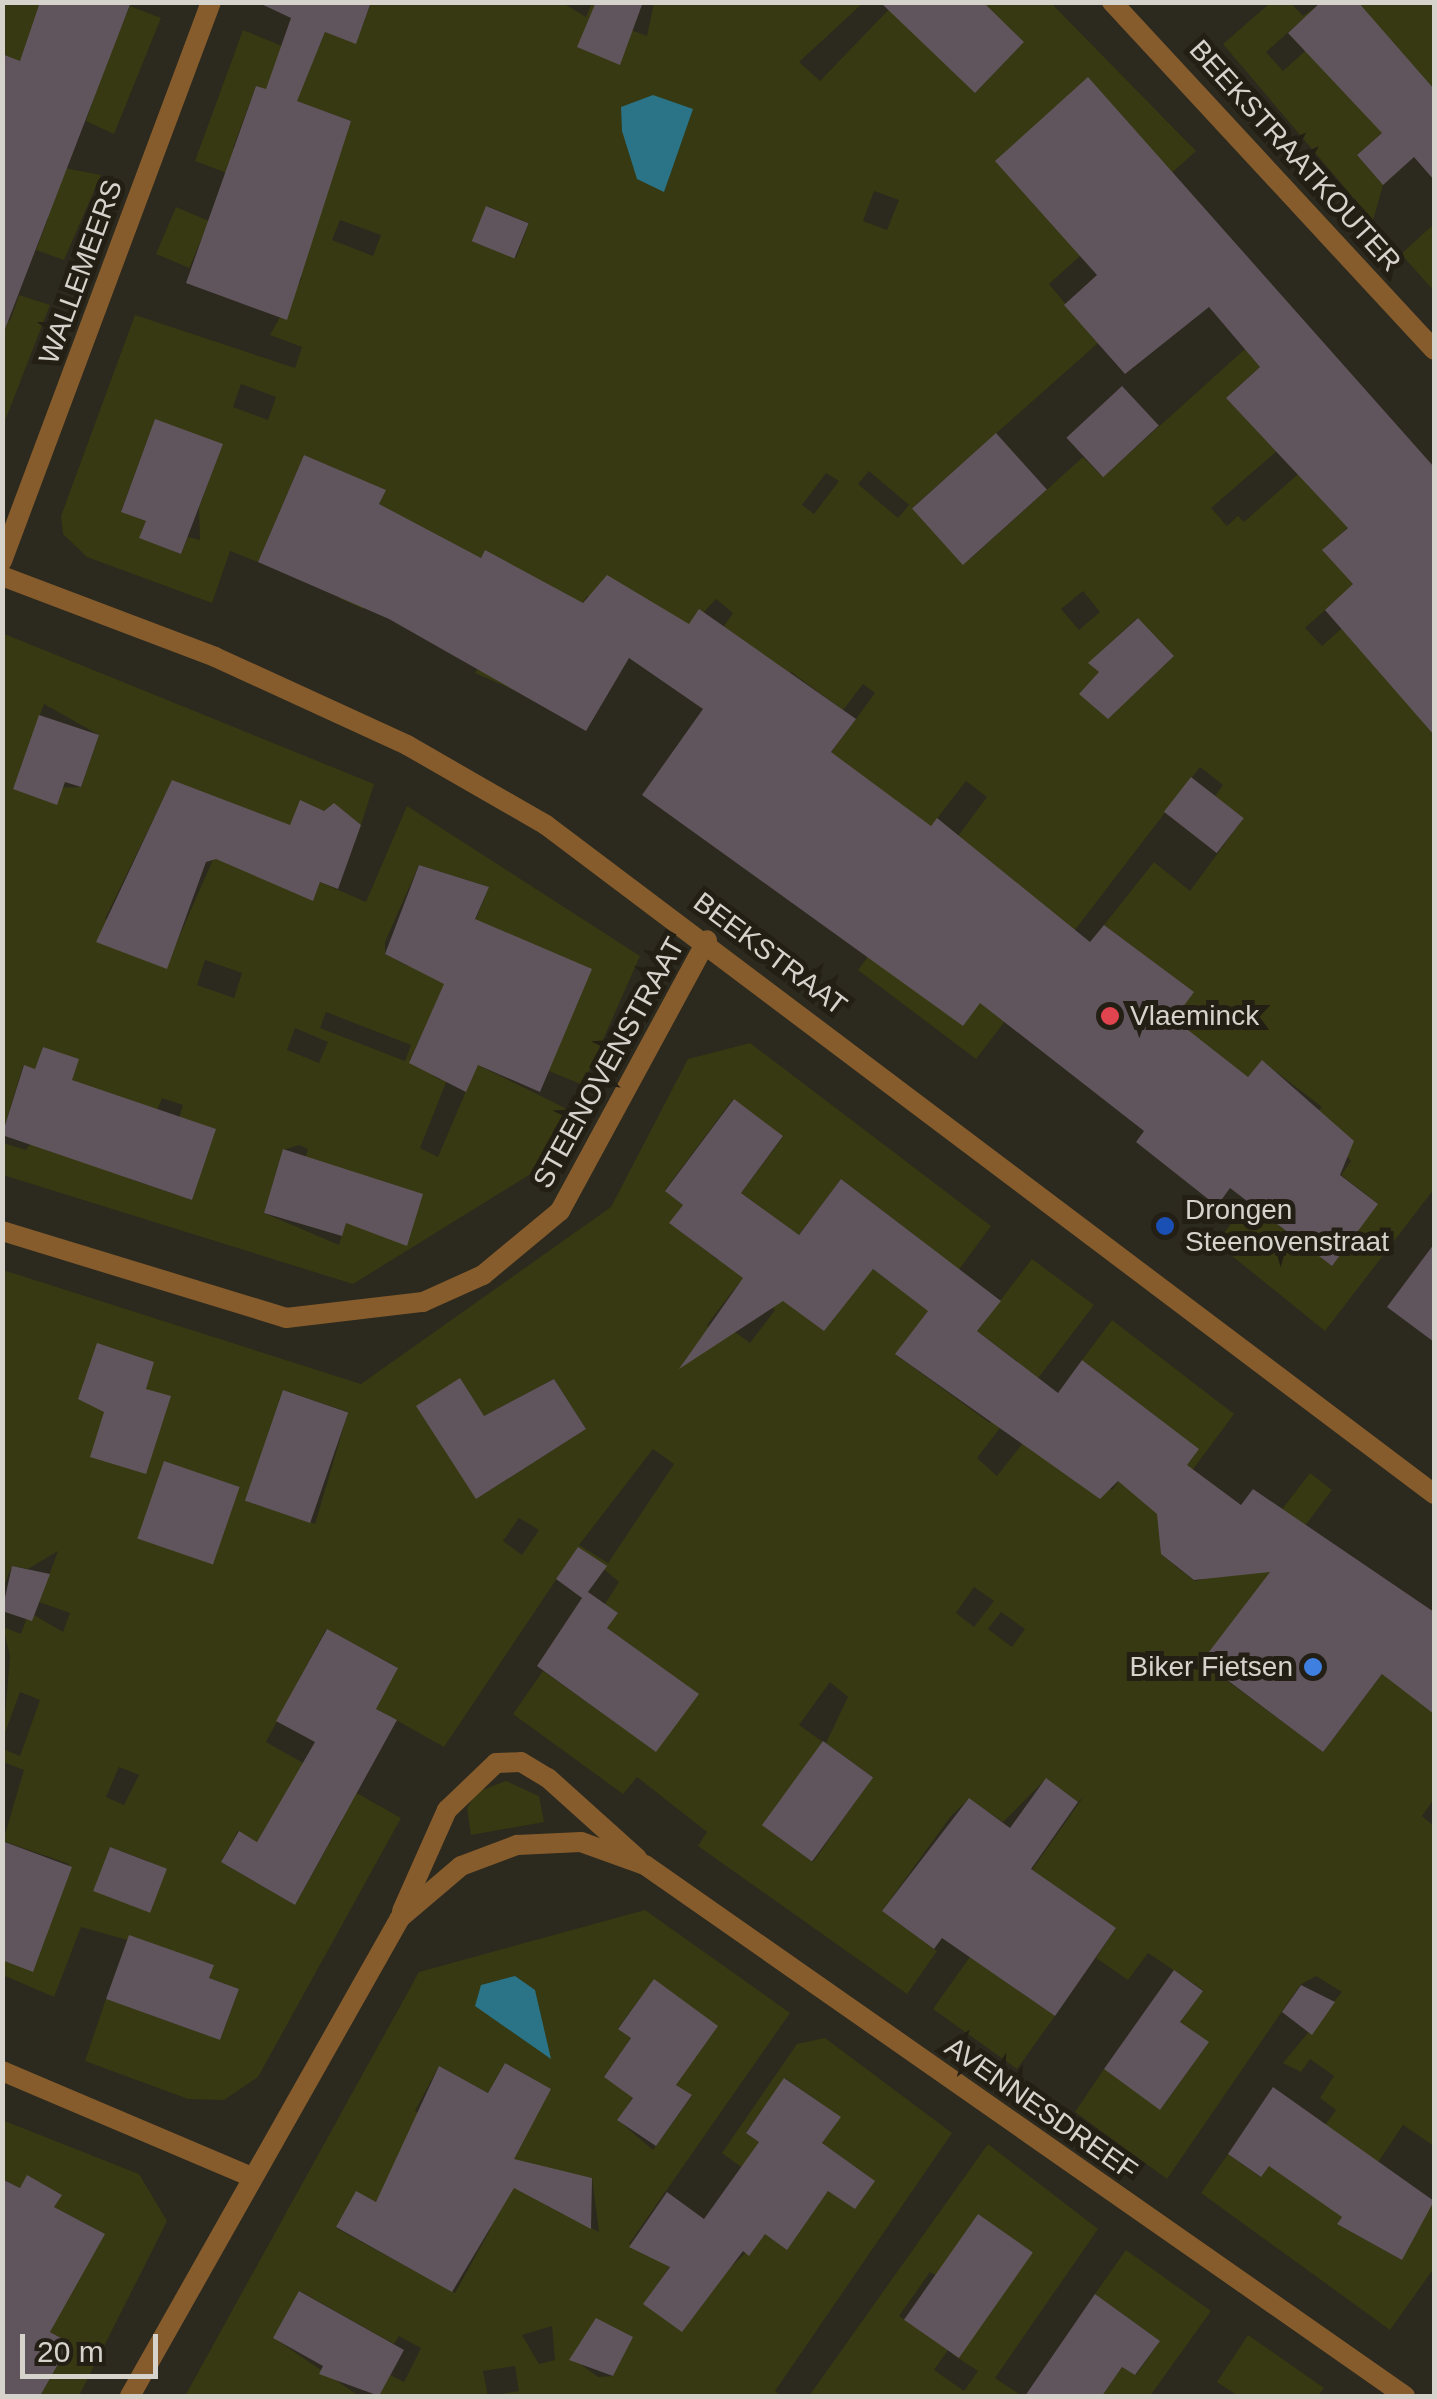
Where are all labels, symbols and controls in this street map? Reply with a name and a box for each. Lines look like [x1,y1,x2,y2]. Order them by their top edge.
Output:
street label: BEEKSTRAATKOUTER [1182,33,1408,279]
street label: WALLEMEERS [32,175,130,369]
street label: BEEKSTRAAT [687,885,853,1023]
street label: STEENOVENSTRAAT [526,932,692,1194]
place label: Vlaeminck [1130,999,1259,1033]
marker: Vlaeminck [1099,1005,1121,1027]
place label: Drongen Steenovenstraat [1185,1193,1389,1259]
marker: Drongen Steenovenstraat [1154,1215,1176,1237]
place label: Biker Fietsen [1130,1650,1293,1684]
marker: Biker Fietsen [1302,1656,1324,1678]
street label: AVENNESDREEF [939,2030,1143,2188]
scale bar [25,2314,162,2376]
text: 20 m [37,2335,104,2368]

